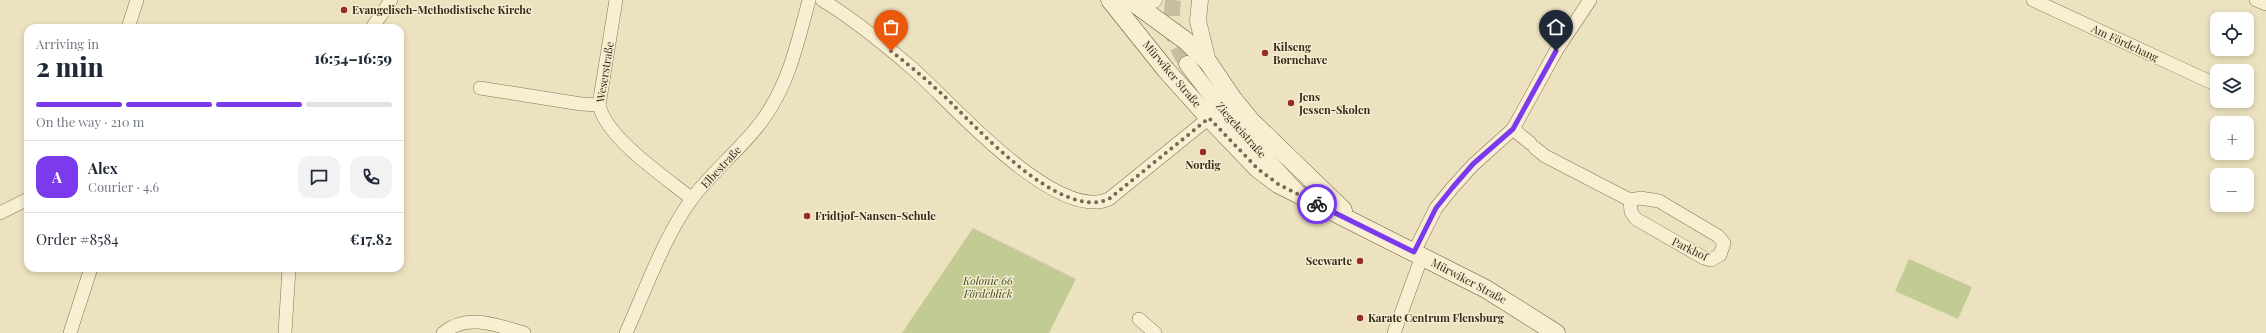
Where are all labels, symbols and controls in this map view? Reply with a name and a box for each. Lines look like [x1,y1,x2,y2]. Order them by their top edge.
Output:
place label: Evangelisch-Methodistische Kirche [352,2,532,17]
marker: Evangelisch-Methodistische Kirche [339,5,349,15]
pin [874,10,908,51]
pin [1539,10,1573,51]
map controls [2210,12,2254,212]
button: locate [2210,12,2254,56]
icon: bag [880,16,902,38]
icon: home [1545,16,1567,38]
street label: Am Fördehang [2088,20,2161,65]
text: Arriving in [36,35,99,52]
street label: Mürwiker Straße [1140,37,1205,111]
place label: Kilseng Børnehave [1273,39,1328,67]
street label: Weserstraße [592,40,617,104]
text: 16:54–16:59 [314,48,392,68]
marker: Kilseng Børnehave [1260,48,1270,58]
text: 2 min [36,49,104,84]
button: layers [2210,64,2254,108]
place label: Jens Jessen-Skolen [1298,89,1370,117]
street label: Ziegeleistraße [1213,98,1270,161]
marker: Jens Jessen-Skolen [1286,98,1296,108]
text: On the way · 210 m [36,113,144,130]
button: + [2210,116,2254,160]
street label: Elbestraße [697,142,744,191]
marker: Nordig [1198,147,1208,157]
button: chat [298,156,340,198]
button: phone [350,156,392,198]
place label: Nordig [1185,157,1221,172]
text: Alex [88,158,118,178]
text: A [52,167,62,187]
button: − [2210,168,2254,212]
text: Courier · 4.6 [88,178,159,195]
courier [1297,184,1337,224]
icon: bike [1306,193,1328,215]
place label: Fridtjof-Nansen-Schule [815,208,936,223]
marker: Fridtjof-Nansen-Schule [802,211,812,221]
text: Order #8584 [36,229,119,249]
text: €17.82 [350,229,392,249]
street label: Parkhof [1670,233,1712,264]
place label: Seewarte [1306,253,1352,268]
street label: Mürwiker Straße [1429,254,1510,307]
marker: Seewarte [1355,256,1365,266]
park label: Kolonie 66 Fördeblick [962,273,1013,301]
place label: Karate Centrum Flensburg [1368,310,1505,325]
marker: Karate Centrum Flensburg [1355,313,1365,323]

